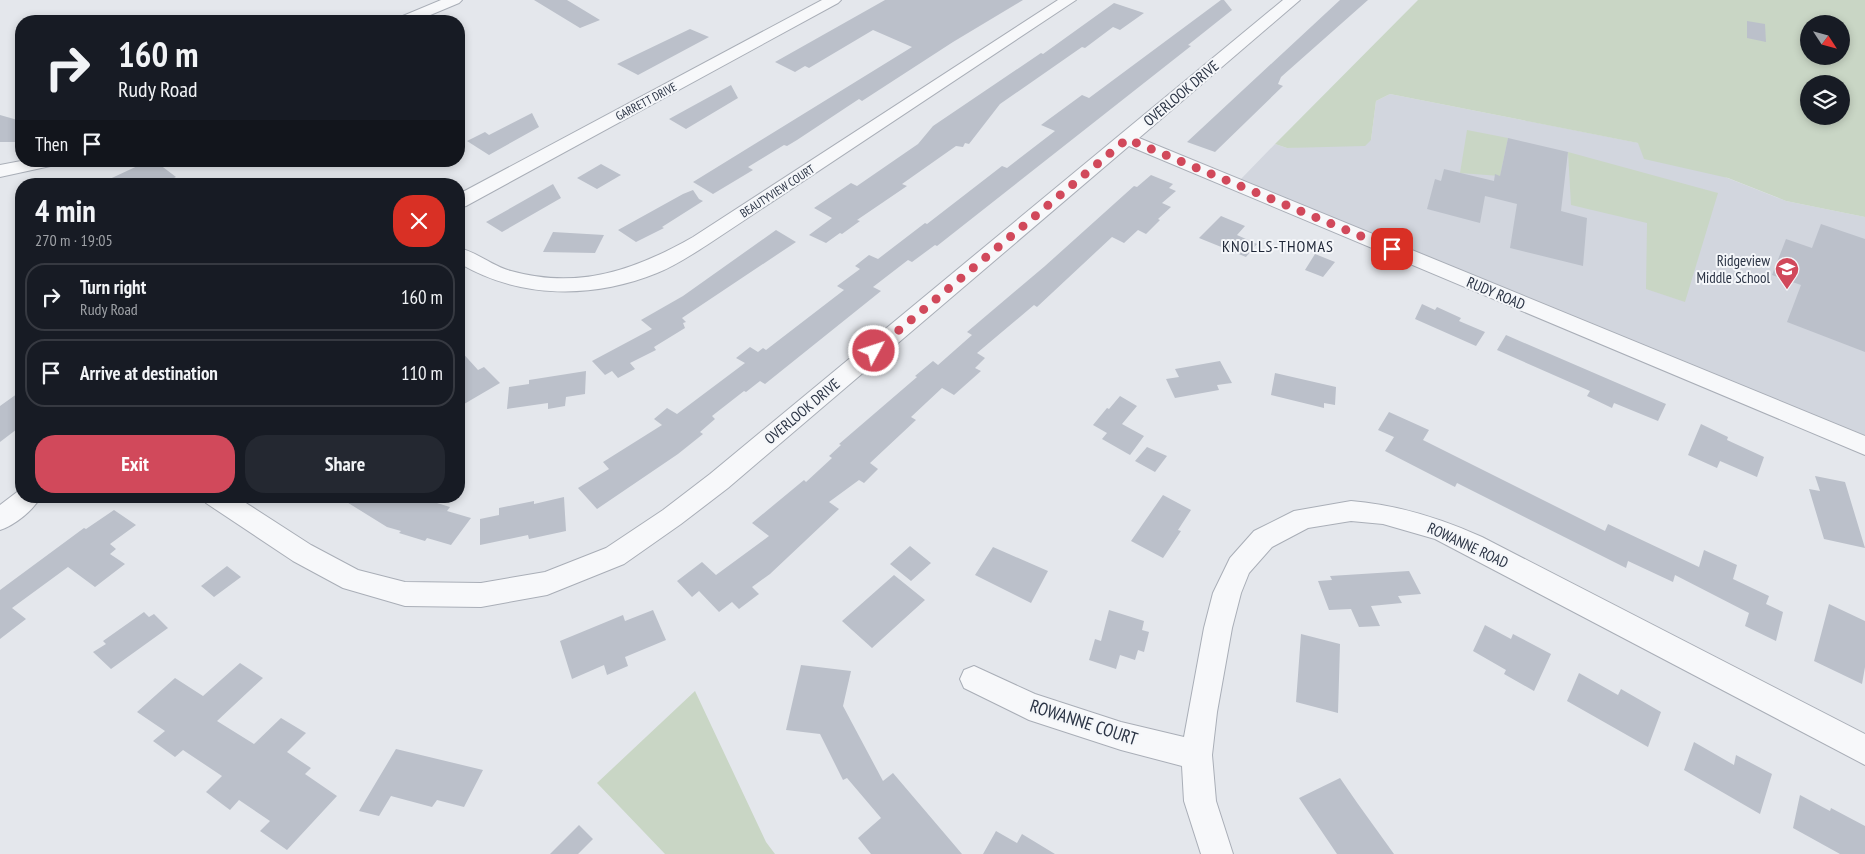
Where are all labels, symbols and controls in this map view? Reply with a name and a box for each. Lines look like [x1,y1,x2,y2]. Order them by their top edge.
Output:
north arrow [1800,15,1850,65]
map controls [1800,15,1850,125]
text: 160 m [118,31,199,77]
icon: right [35,35,100,100]
street label: OVERLOOK DRIVE [1139,56,1223,130]
text: Rudy Road [118,75,197,103]
button: layers [1800,75,1850,125]
street label: GARRETT DRIVE [613,79,679,123]
icon: arrive [78,130,106,158]
text: Then [35,132,68,156]
street label: BEAUTYVIEW COURT [737,161,818,221]
text: 4 min [35,191,96,230]
button: close [393,195,445,247]
pin [1371,228,1413,270]
text: 270 m · 19:05 [35,230,113,250]
icon: arrive [1378,235,1406,263]
district label: KNOLLS-THOMAS [1222,236,1334,256]
place label: Ridgeview Middle School [1697,251,1770,287]
school or university icon: Ridgeview Middle School [1774,256,1800,290]
street label: RUDY ROAD [1464,272,1528,314]
text: Turn right [80,275,146,299]
icon: right [37,283,65,311]
text: 160 m [401,285,443,309]
text: Rudy Road [80,299,138,319]
position arrow [847,324,899,376]
icon: arrive [37,359,65,387]
text: Arrive at destination [80,361,218,385]
text: 110 m [401,361,443,385]
street label: OVERLOOK DRIVE [760,374,844,448]
button: Exit [35,435,235,493]
button: Share [245,435,445,493]
street label: ROWANNE ROAD [1425,518,1512,572]
street label: ROWANNE COURT [1027,694,1141,750]

